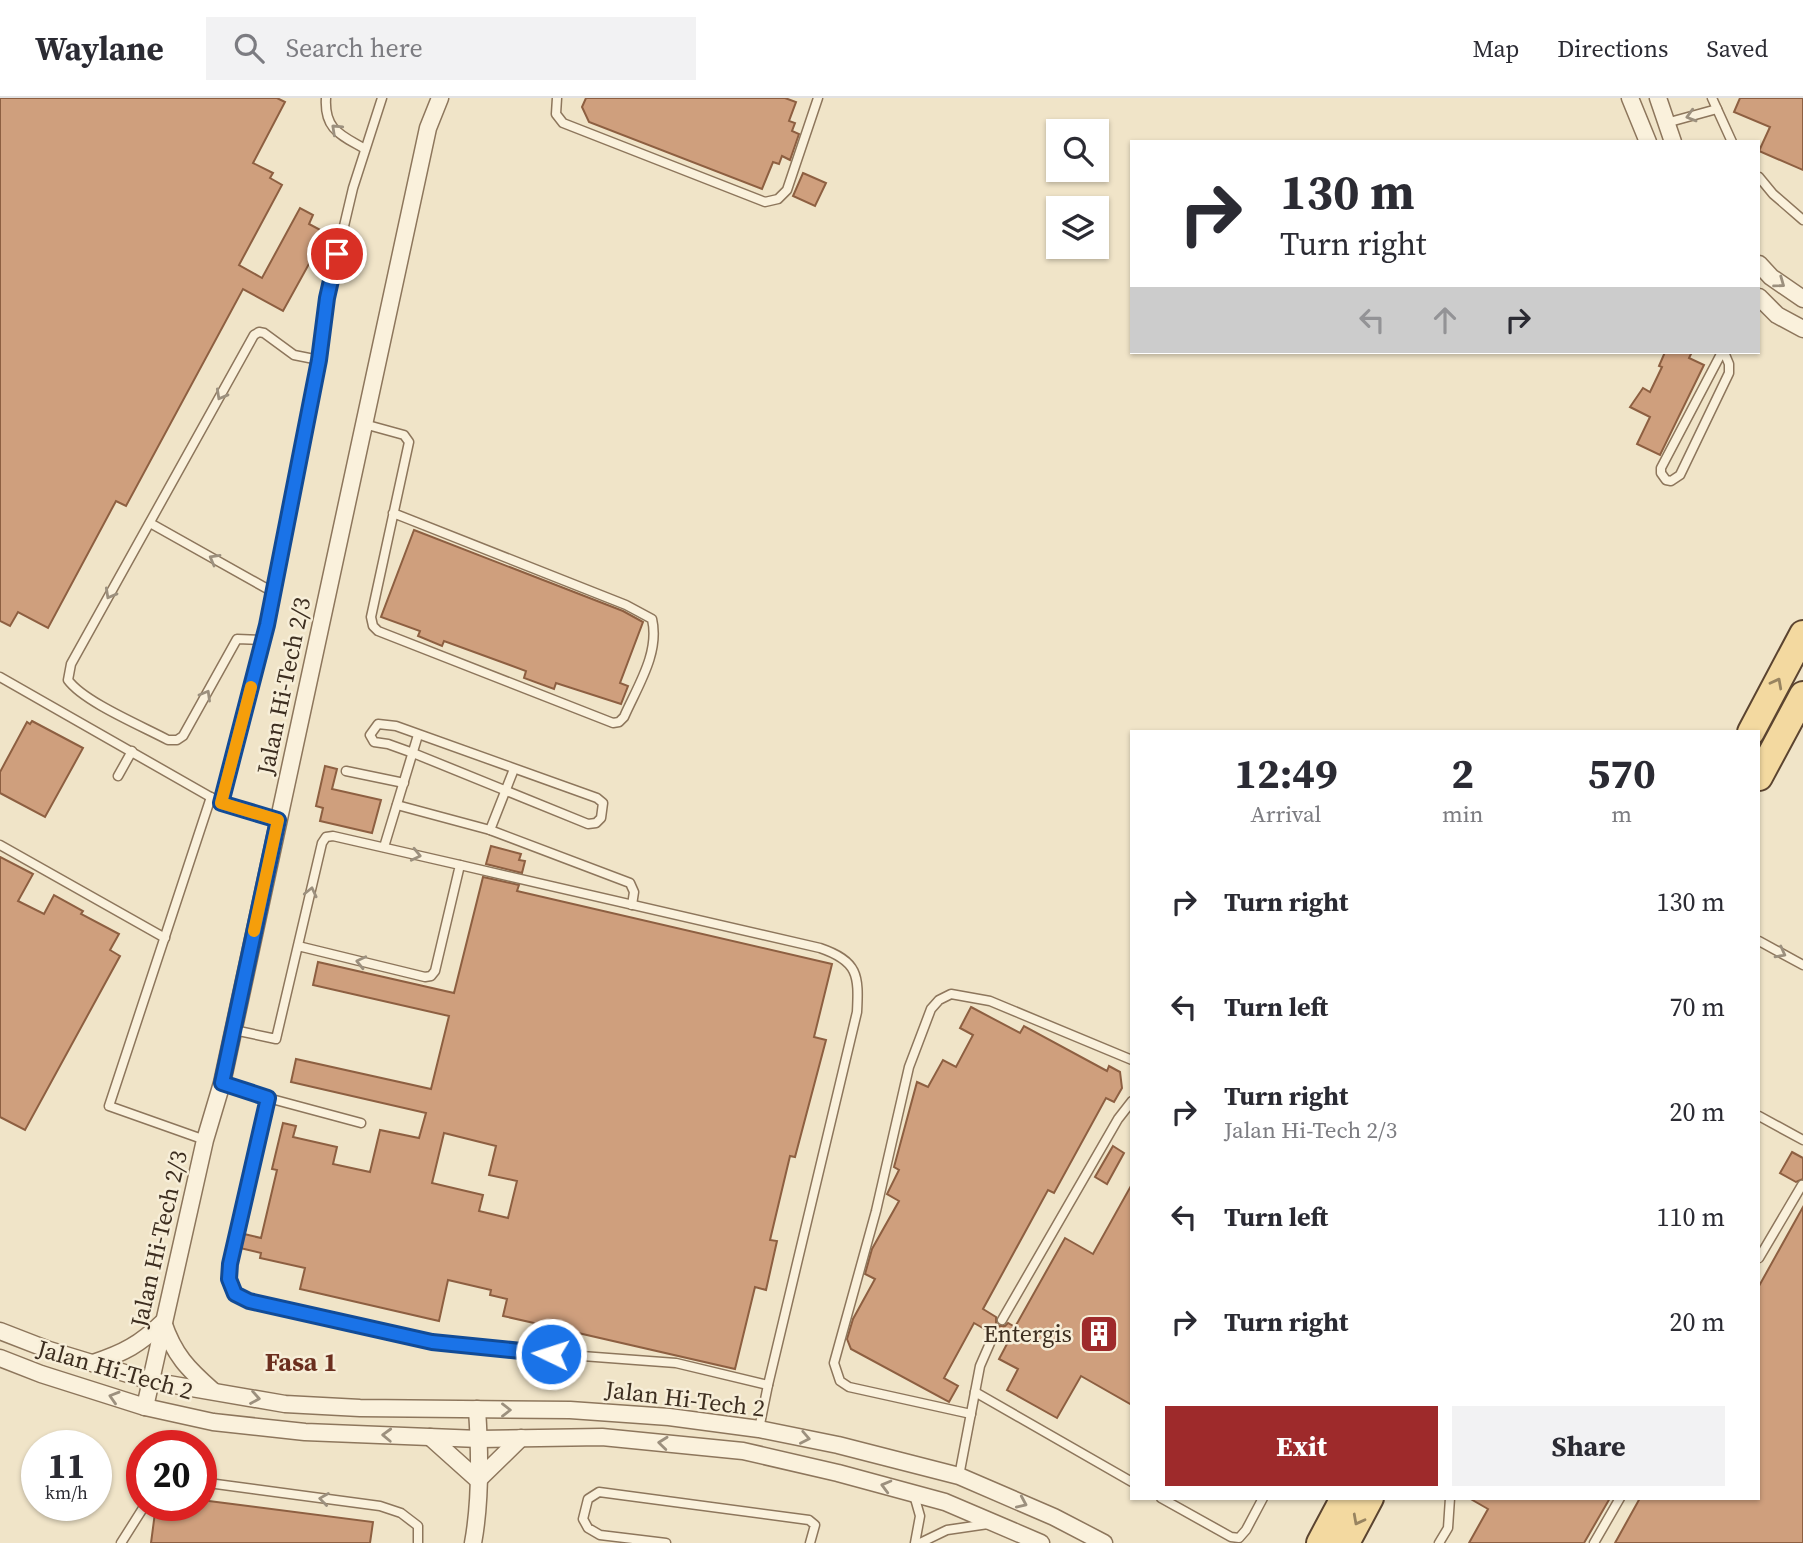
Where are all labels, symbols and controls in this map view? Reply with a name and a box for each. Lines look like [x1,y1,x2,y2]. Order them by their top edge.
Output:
search box [206,17,696,80]
text: Waylane [35,26,164,71]
icon: search [230,29,268,67]
text: Search here [286,30,423,66]
text: Map [1472,32,1519,65]
text: Directions [1557,32,1668,65]
text: Saved [1706,32,1768,65]
one-way arrow [1686,108,1698,122]
map controls [1046,119,1109,259]
button: search [1046,119,1109,182]
one-way arrow [332,125,345,137]
text: 130 m [1280,158,1415,225]
icon: right [1165,168,1256,259]
button: layers [1046,196,1109,259]
text: Turn right [1280,222,1426,266]
pin [307,224,367,284]
icon: arrive [318,235,356,273]
one-way arrow [1772,274,1785,287]
icon: left [1353,301,1391,339]
icon: ahead [1426,301,1464,339]
icon: right [1499,301,1537,339]
one-way arrow [216,388,229,400]
one-way arrow [208,554,221,567]
one-way arrow [105,587,118,599]
street label: Jalan Hi-Tech 2/3 [248,594,318,779]
one-way arrow [1769,677,1782,690]
one-way arrow [198,689,211,702]
text: 12:49 [1234,744,1338,802]
text: 2 [1451,744,1474,802]
text: 570 [1588,744,1656,802]
text: Arrival [1250,798,1321,830]
text: min [1442,798,1483,830]
text: m [1611,798,1632,830]
one-way arrow [410,847,422,861]
icon: right [1165,883,1203,921]
text: Turn right [1224,884,1348,920]
text: 130 m [1657,884,1725,920]
one-way arrow [303,886,317,898]
one-way arrow [1774,945,1786,958]
one-way arrow [355,956,367,970]
icon: left [1165,988,1203,1026]
text: Turn left [1224,989,1328,1025]
text: 70 m [1670,989,1725,1025]
text: Turn right [1224,1078,1348,1114]
icon: right [1165,1093,1203,1131]
text: 20 m [1670,1094,1725,1130]
text: Jalan Hi-Tech 2/3 [1224,1114,1397,1146]
street label: Jalan Hi-Tech 2/3 [122,1147,195,1332]
icon: left [1165,1198,1203,1236]
text: Turn left [1224,1199,1328,1235]
text: 110 m [1657,1199,1725,1235]
icon: right [1165,1303,1203,1341]
text: Turn right [1224,1304,1348,1340]
text: 20 m [1670,1304,1725,1340]
building icon: Entergis [1078,1313,1120,1355]
position arrow [514,1317,588,1391]
place label: Entergis [983,1317,1072,1350]
street label: Jalan Hi-Tech 2 [32,1331,197,1408]
district label: Fasa 1 [265,1344,337,1380]
street label: Jalan Hi-Tech 2 [602,1372,767,1425]
one-way arrow [249,1390,261,1405]
one-way arrow [108,1391,121,1405]
one-way arrow [501,1402,512,1418]
button: Exit [1165,1406,1438,1486]
button: Share [1452,1406,1725,1486]
one-way arrow [381,1428,392,1443]
speed limit sign: 20 [126,1430,217,1521]
one-way arrow [799,1430,811,1445]
one-way arrow [657,1436,668,1451]
text: 11 [48,1442,85,1490]
one-way arrow [880,1479,892,1494]
text: km/h [45,1480,88,1505]
one-way arrow [318,1491,330,1506]
one-way arrow [1015,1495,1028,1509]
one-way arrow [1353,1513,1366,1526]

